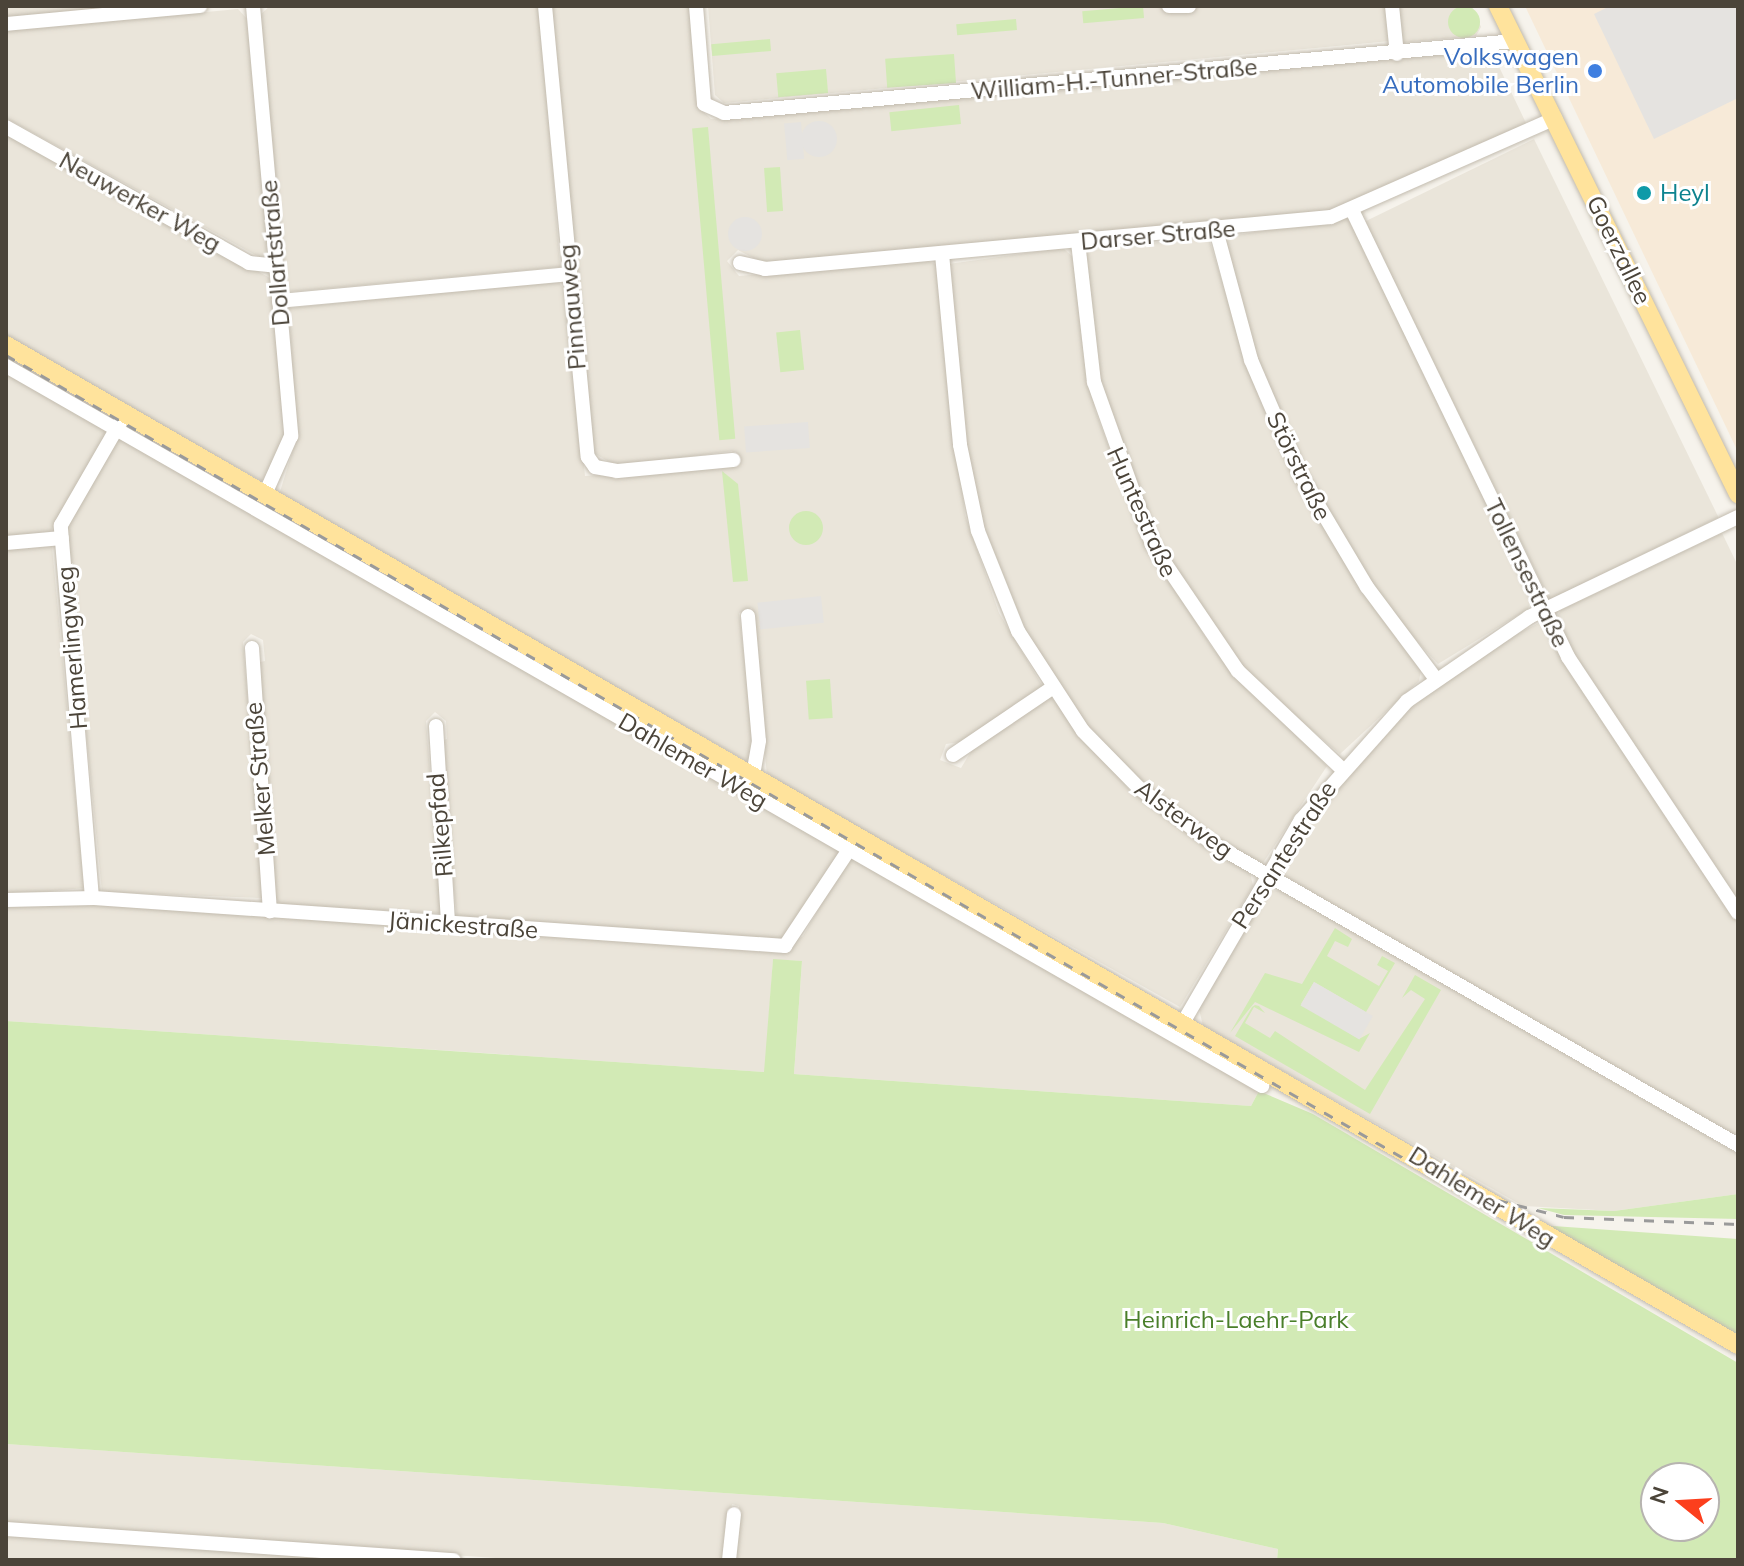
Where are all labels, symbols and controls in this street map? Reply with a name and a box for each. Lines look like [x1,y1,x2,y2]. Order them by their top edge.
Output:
place label: Volkswagen Automobile Berlin [1382,43,1579,99]
street label: William-H.-Tunner-Straße [969,52,1259,106]
marker: Volkswagen Automobile Berlin [1586,62,1604,80]
street label: Neuwerker Weg [54,146,226,258]
street label: Dollartstraße [254,179,296,327]
place label: Heyl [1660,179,1710,207]
marker: Heyl [1635,184,1653,202]
street label: Goerzallee [1580,191,1658,309]
street label: Darser Straße [1079,214,1237,256]
street label: Pinnauweg [552,243,592,371]
street label: Störstraße [1260,407,1338,525]
street label: Huntestraße [1101,443,1183,581]
street label: Tollensestraße [1479,494,1575,652]
street label: Hamerlingweg [51,565,93,731]
street label: Melker Straße [239,701,281,857]
street label: Dahlemer Weg [613,707,773,815]
street label: Rilkepfad [421,772,459,878]
street label: Alsterweg [1129,774,1239,864]
street label: Persantestraße [1226,776,1342,934]
street label: Jänickestraße [387,905,539,945]
street label: Dahlemer Weg [1404,1141,1560,1253]
park label: Heinrich-Laehr-Park [1123,1306,1349,1334]
north arrow [1640,1462,1720,1542]
text: N [1643,1483,1675,1507]

